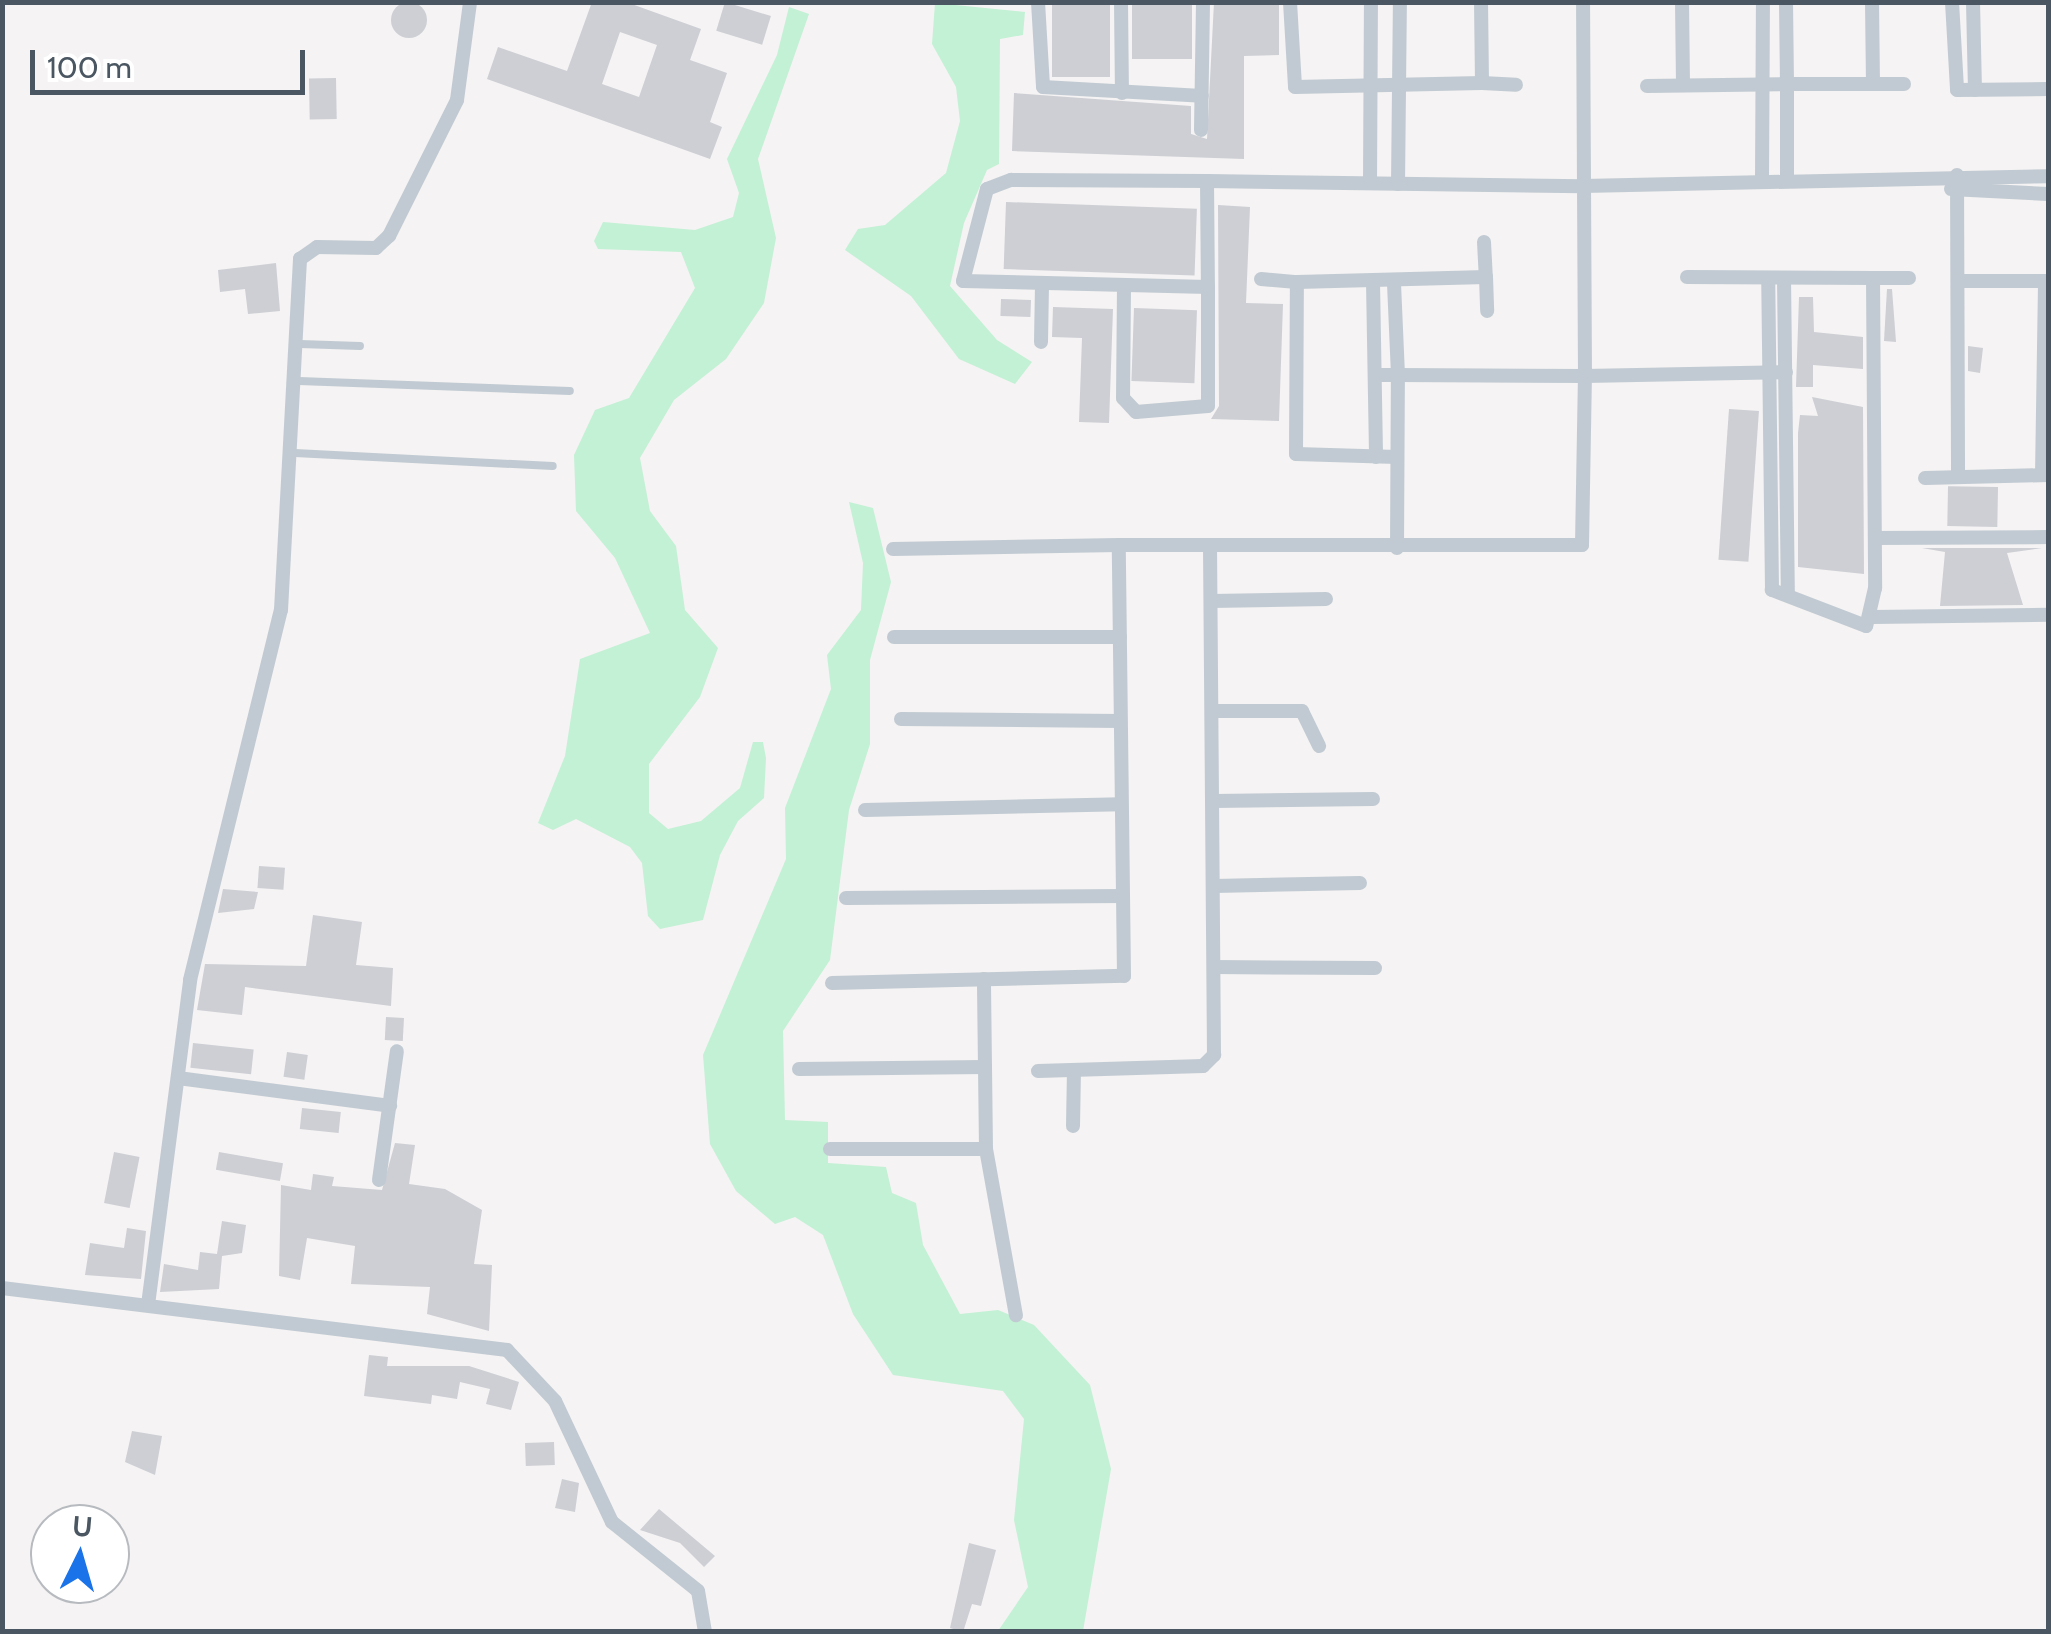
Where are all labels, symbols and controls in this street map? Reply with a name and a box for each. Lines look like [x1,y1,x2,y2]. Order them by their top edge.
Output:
scale bar [35,30,310,92]
text: 100 m [47,49,132,86]
north arrow [30,1504,130,1604]
text: U [71,1508,94,1544]

